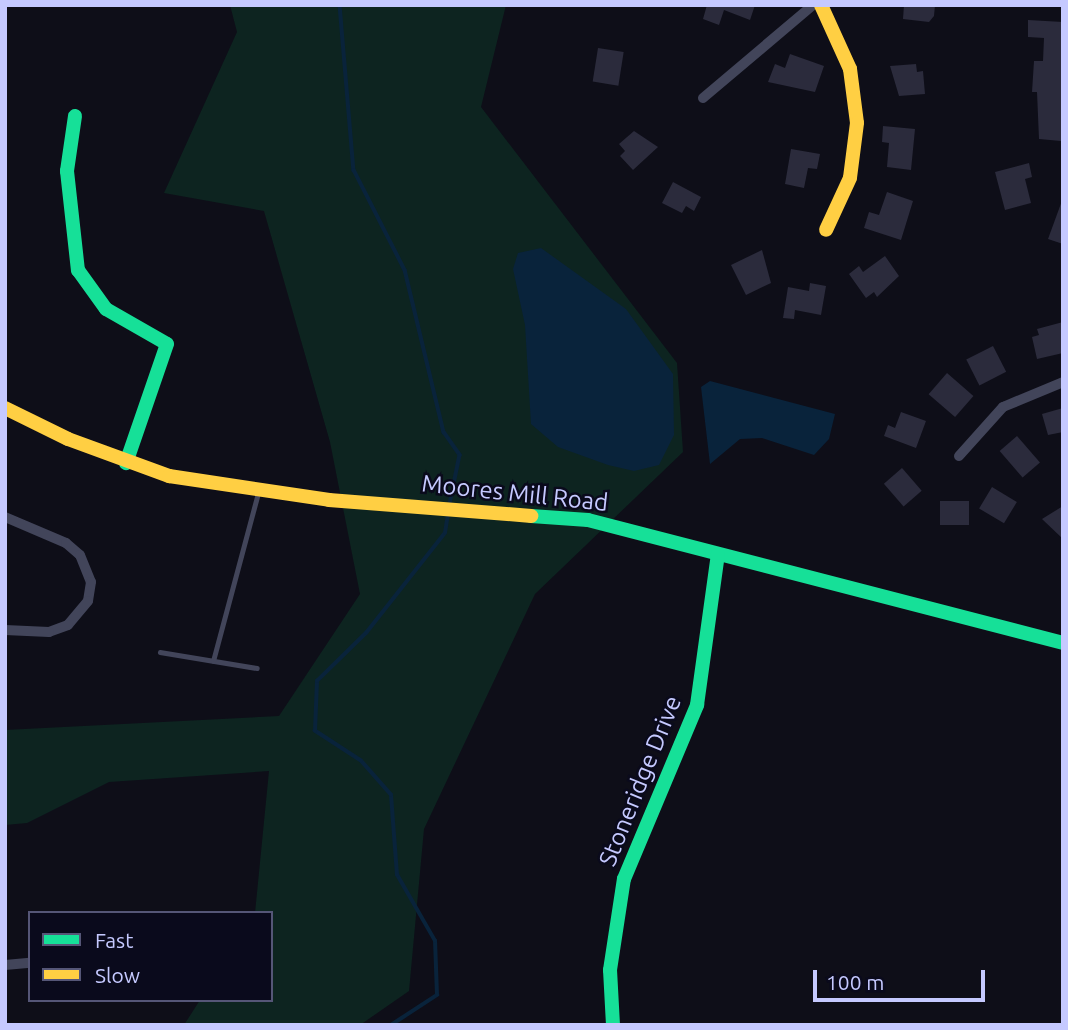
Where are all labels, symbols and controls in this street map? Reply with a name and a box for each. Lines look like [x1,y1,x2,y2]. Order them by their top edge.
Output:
street label: Moores Mill Road [420,469,610,517]
street label: Stoneridge Drive [593,692,687,870]
legend [28,911,273,1002]
text: Fast [95,928,133,952]
scale bar [816,956,988,1000]
text: Slow [95,963,140,987]
text: 100 m [826,970,884,994]

